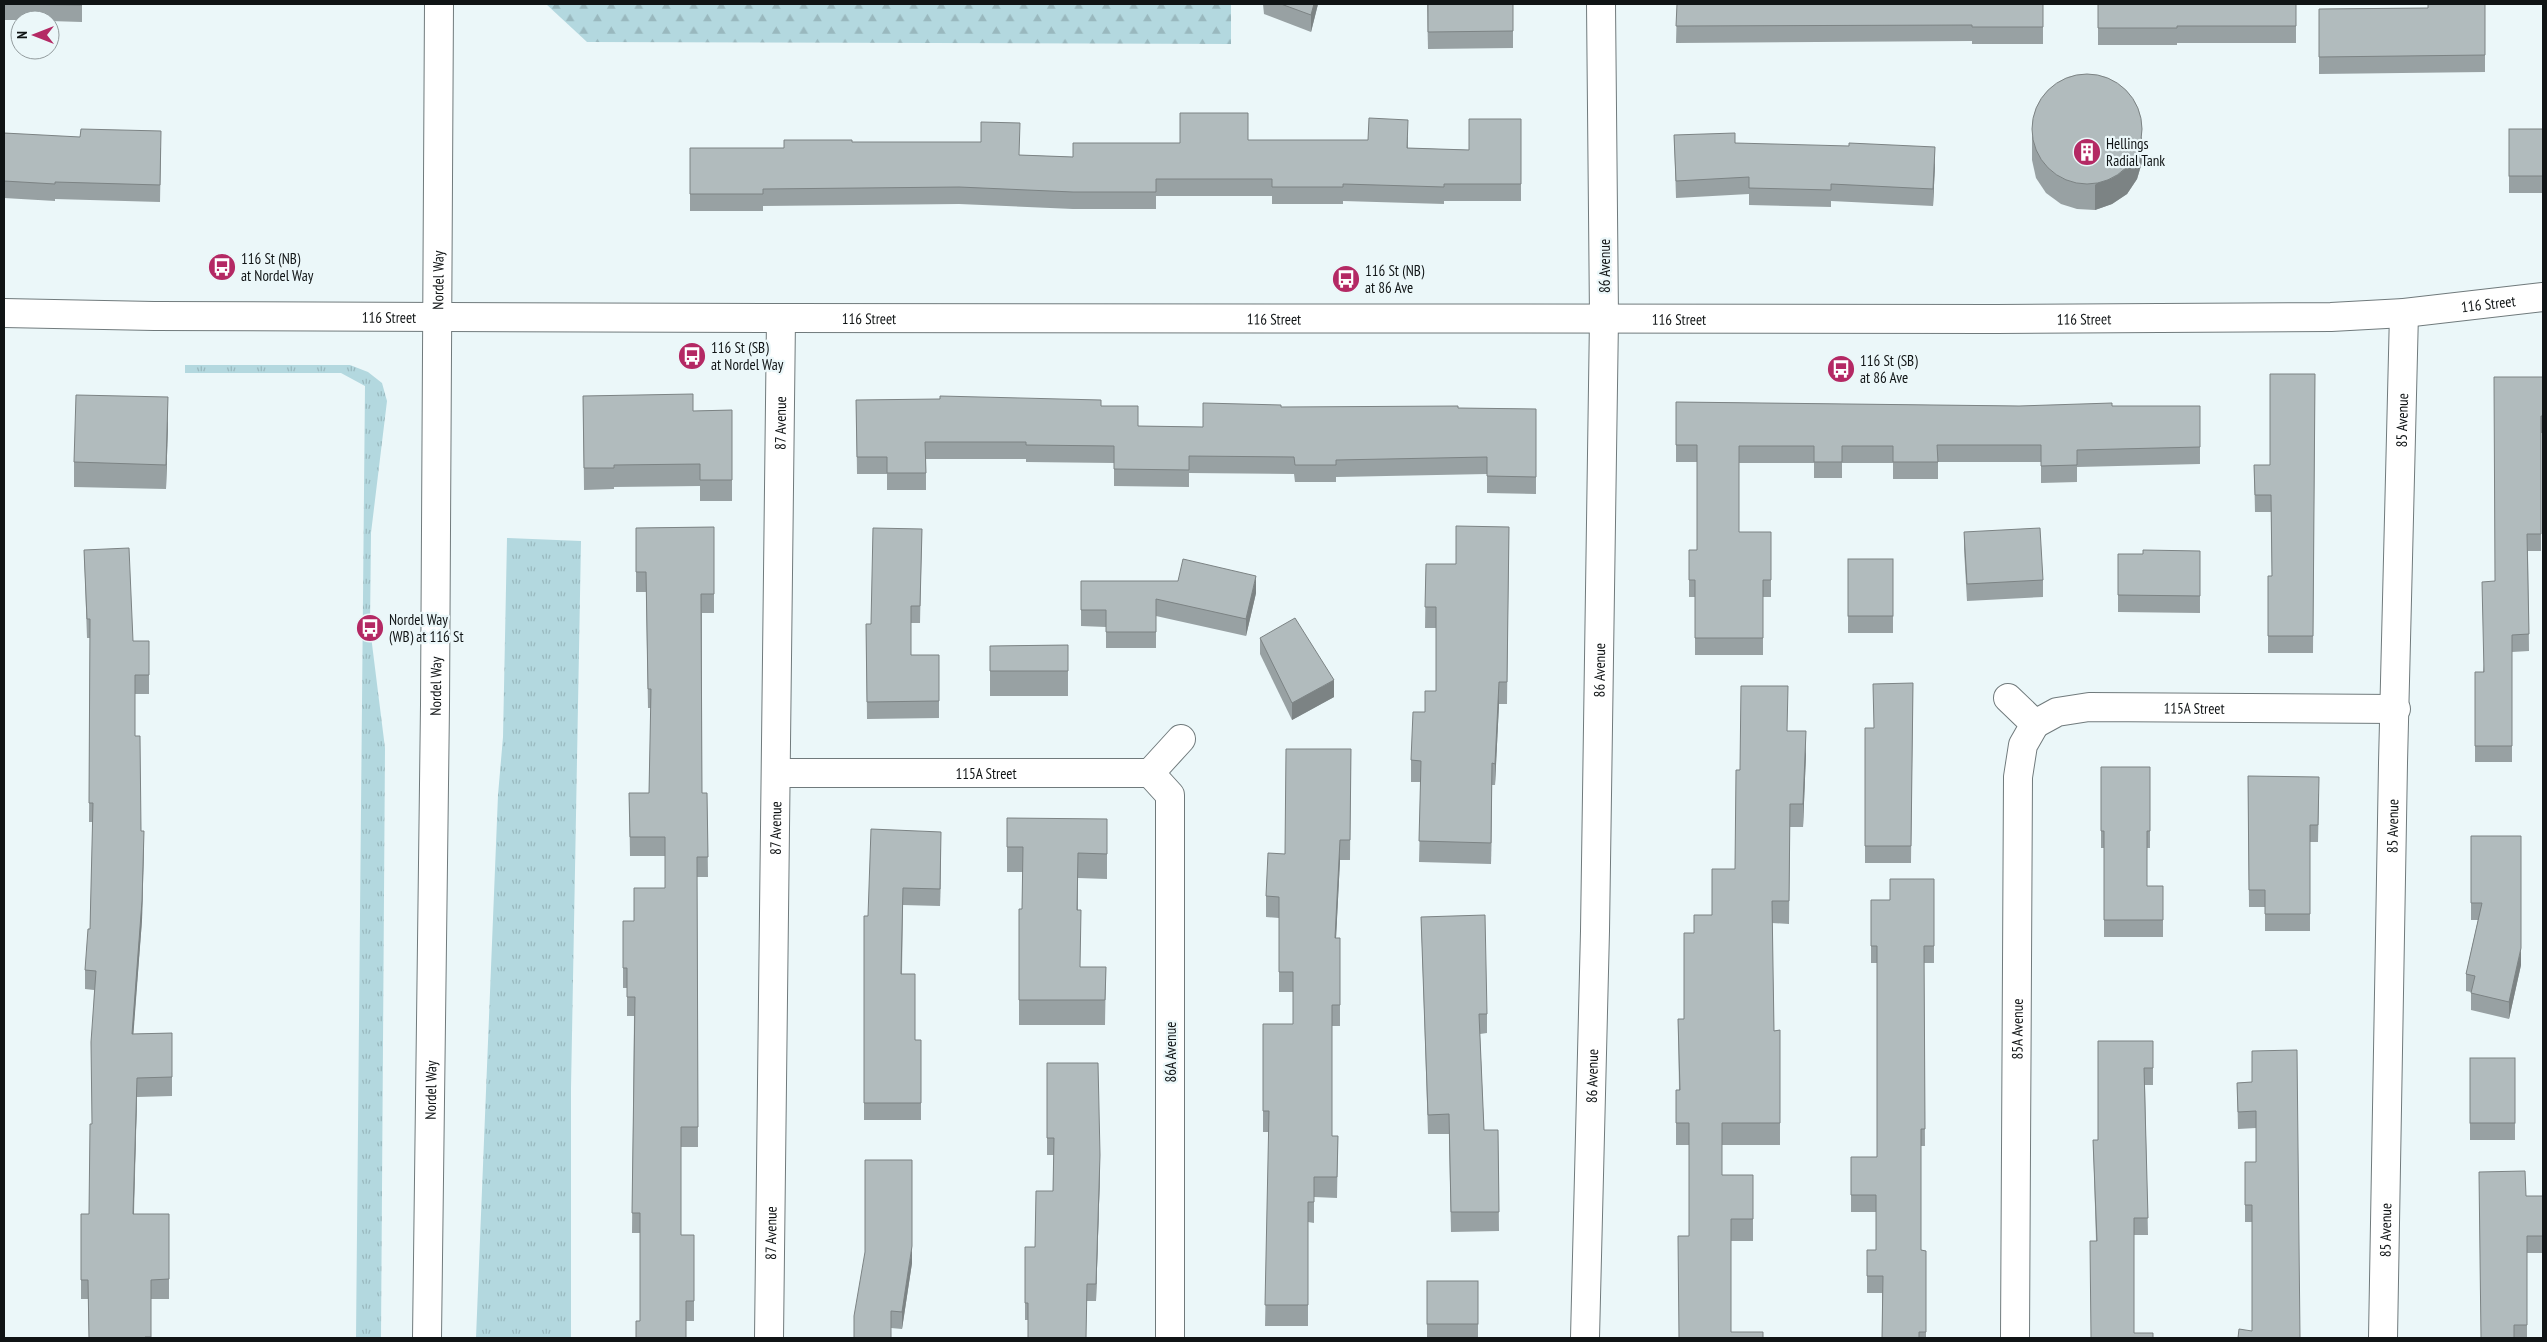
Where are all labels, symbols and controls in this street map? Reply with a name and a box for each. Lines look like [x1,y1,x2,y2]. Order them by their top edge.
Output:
north arrow [10,10,60,60]
text: N [13,31,31,39]
place label: Hellings Radial Tank [2106,134,2165,170]
building icon: Hellings Radial Tank [2072,137,2102,167]
street label: 86 Avenue [1595,239,1614,293]
place label: 116 St (NB) at Nordel Way [241,249,314,285]
street label: Nordel Way [428,250,447,310]
bus stop icon: 116 St (NB) at Nordel Way [207,252,237,282]
place label: 116 St (NB) at 86 Ave [1365,261,1425,297]
bus stop icon: 116 St (NB) at 86 Ave [1331,264,1361,294]
street label: 116 Street [2460,291,2516,316]
street label: 116 Street [362,307,416,326]
street label: 116 Street [842,309,896,328]
street label: 116 Street [1247,309,1301,328]
street label: 116 Street [1652,309,1706,328]
street label: 116 Street [2057,309,2111,328]
place label: 116 St (SB) at Nordel Way [711,338,784,374]
bus stop icon: 116 St (SB) at Nordel Way [677,341,707,371]
place label: 116 St (SB) at 86 Ave [1860,351,1918,387]
bus stop icon: 116 St (SB) at 86 Ave [1826,354,1856,384]
street label: 85 Avenue [2391,393,2412,448]
street label: 87 Avenue [770,396,790,450]
place label: Nordel Way (WB) at 116 St [389,610,464,646]
bus stop icon: Nordel Way (WB) at 116 St [355,613,385,643]
street label: 86 Avenue [1589,643,1609,697]
street label: Nordel Way [425,656,445,716]
street label: 115A Street [2163,698,2225,717]
street label: 115A Street [955,764,1017,783]
street label: 85 Avenue [2382,799,2402,853]
street label: 87 Avenue [765,801,785,855]
street label: 85A Avenue [2007,999,2026,1060]
street label: 86A Avenue [1161,1022,1180,1082]
street label: 86 Avenue [1581,1049,1602,1103]
street label: Nordel Way [420,1060,440,1120]
street label: 85 Avenue [2375,1203,2395,1257]
street label: 87 Avenue [760,1206,780,1260]

